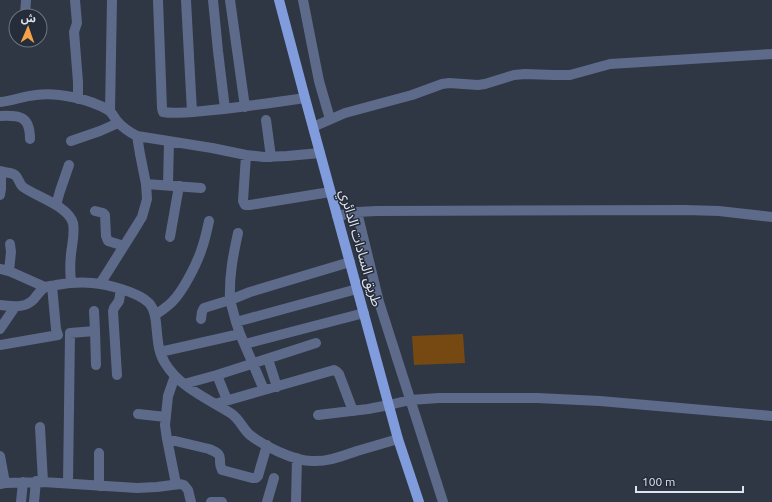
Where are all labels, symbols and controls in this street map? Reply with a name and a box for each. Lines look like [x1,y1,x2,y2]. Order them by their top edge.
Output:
north arrow [8,8,48,48]
text: ش [21,12,36,25]
street label: طريق السادات الدائري [334,188,385,309]
scale bar [636,468,743,494]
text: 100 m [642,475,675,488]

